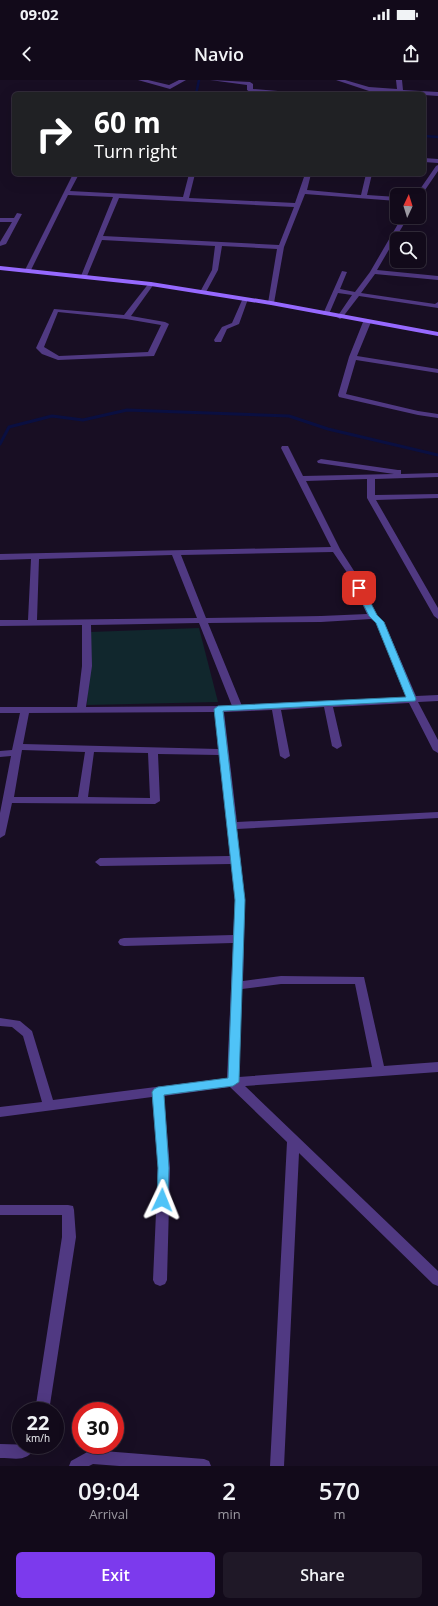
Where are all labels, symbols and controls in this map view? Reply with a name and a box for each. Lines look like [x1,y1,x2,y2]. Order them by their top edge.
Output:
text: 09:02 [20,4,59,24]
text: Navio [194,42,244,66]
icon: back [16,43,38,65]
icon: share [400,43,422,65]
text: 60 m [94,103,161,141]
icon: right [28,108,80,160]
text: Turn right [94,139,177,163]
north arrow [390,188,426,224]
map controls [390,188,426,268]
button: search [390,232,426,268]
pin [342,571,376,605]
icon: arrive [348,577,370,599]
position arrow [141,1179,183,1221]
speed limit sign: 30 [72,1402,124,1454]
text: 22 [27,1409,49,1436]
text: km/h [26,1431,50,1445]
text: 09:04 [78,1474,139,1507]
text: 2 [222,1474,236,1507]
text: 570 [319,1474,360,1507]
text: Arrival [89,1505,128,1523]
text: min [218,1505,241,1523]
text: m [333,1505,345,1523]
button: Exit [16,1552,215,1598]
button: Share [223,1552,422,1598]

